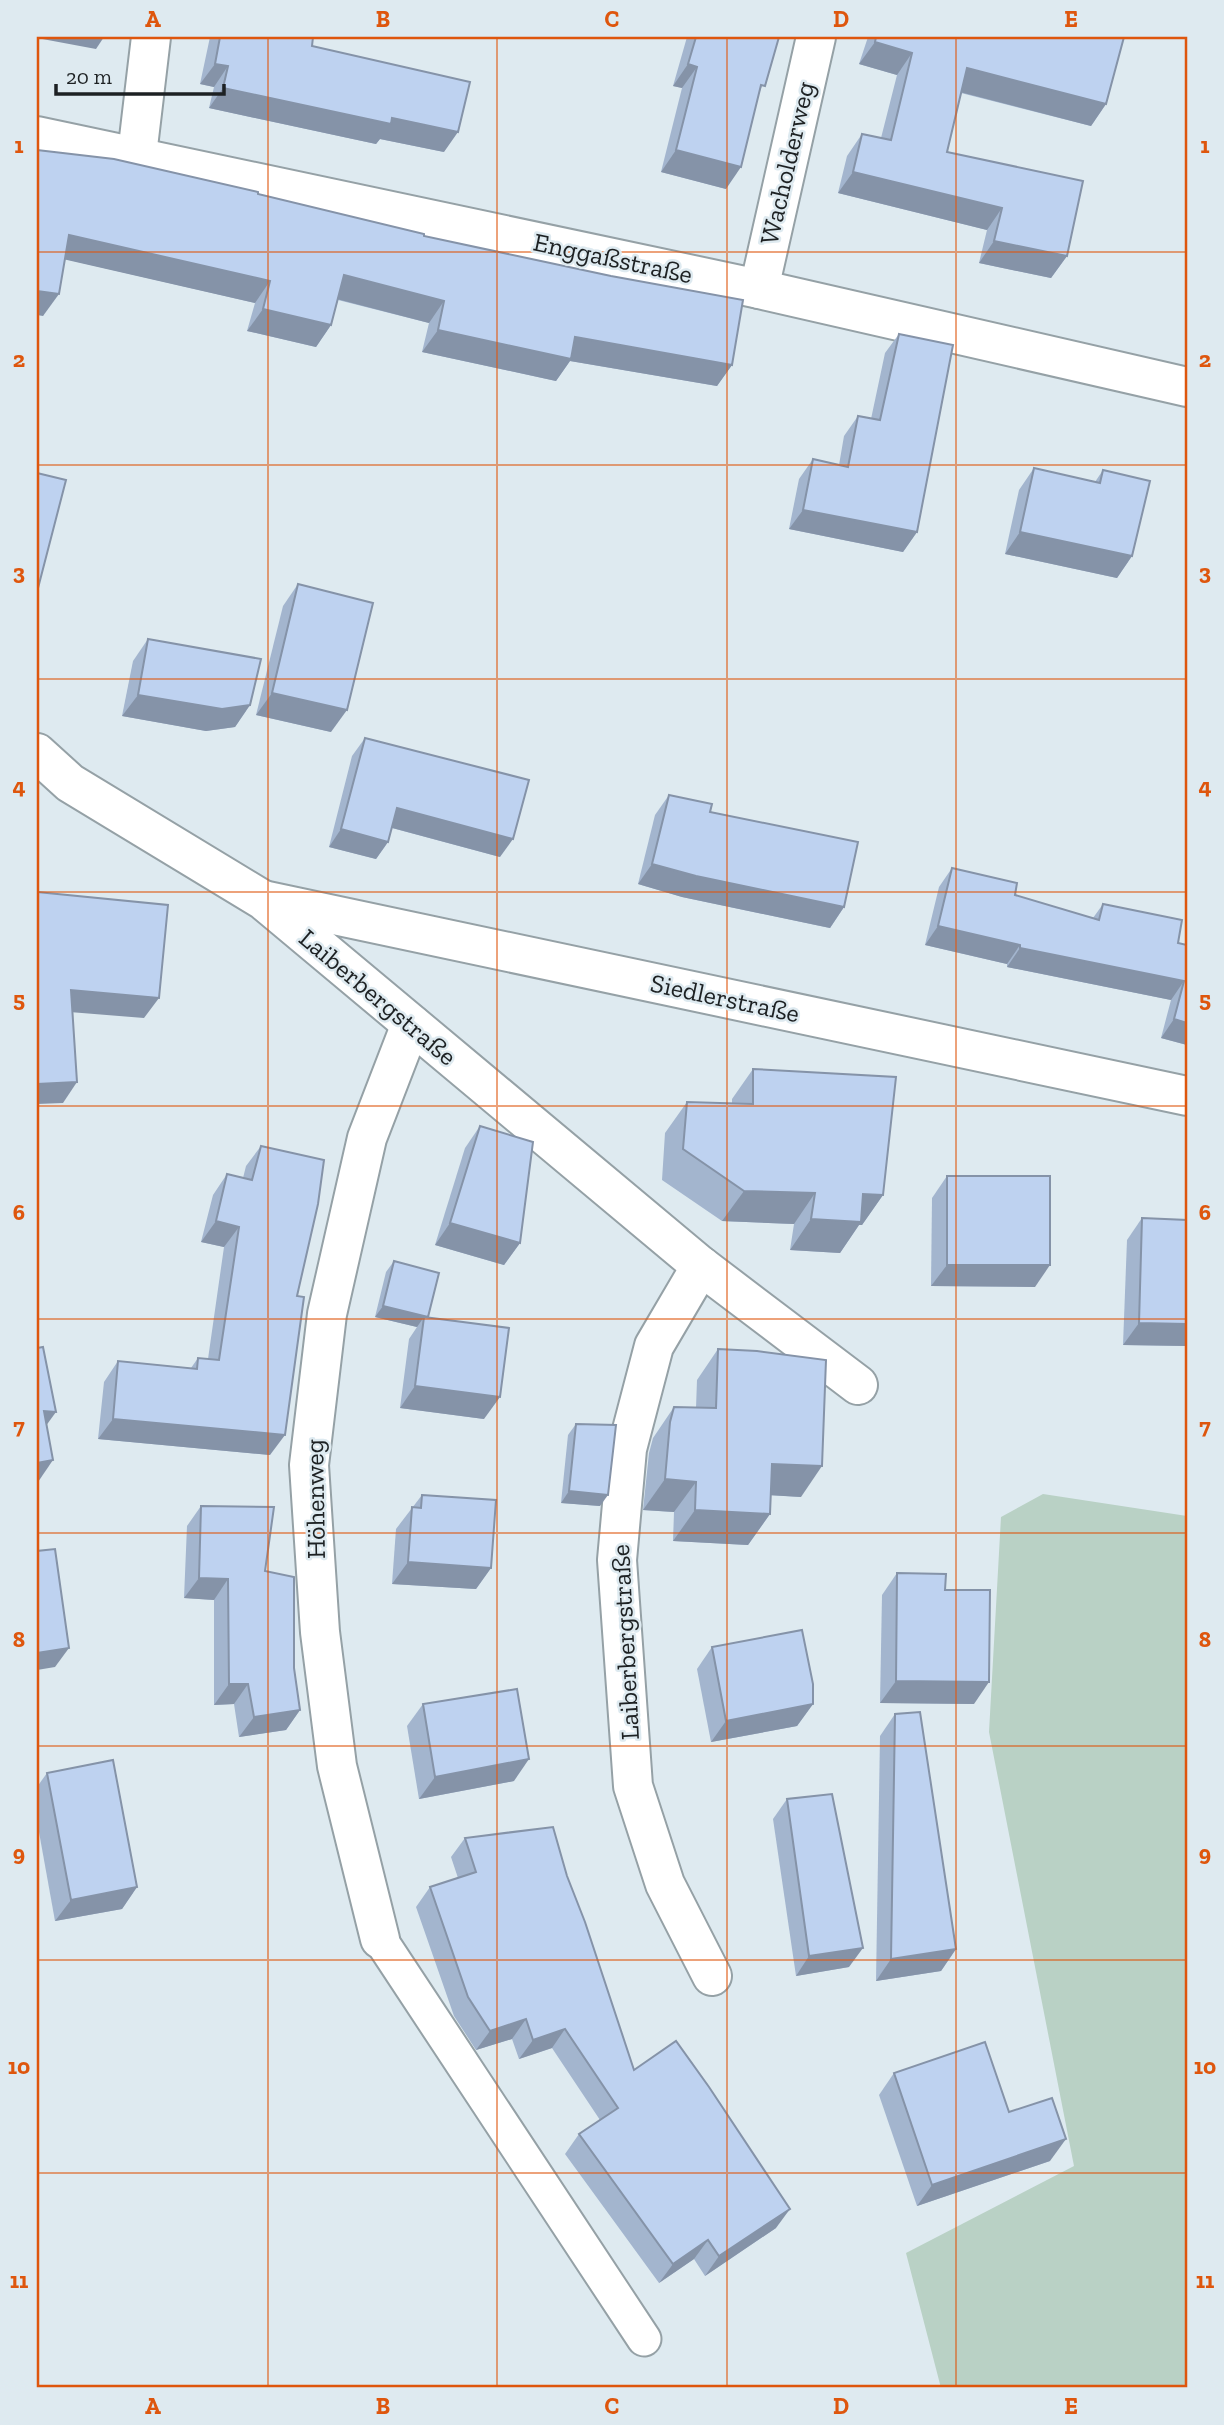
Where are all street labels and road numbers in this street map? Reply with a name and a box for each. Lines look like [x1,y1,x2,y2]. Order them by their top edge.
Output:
street label: Wacholderweg [753,79,821,247]
street label: Enggaßstraße [530,226,696,290]
street label: Laiberbergstraße [293,922,463,1072]
street label: Siedlerstraße [648,967,802,1029]
street label: Höhenweg [298,1439,332,1559]
street label: Laiberbergstraße [604,1543,646,1741]

